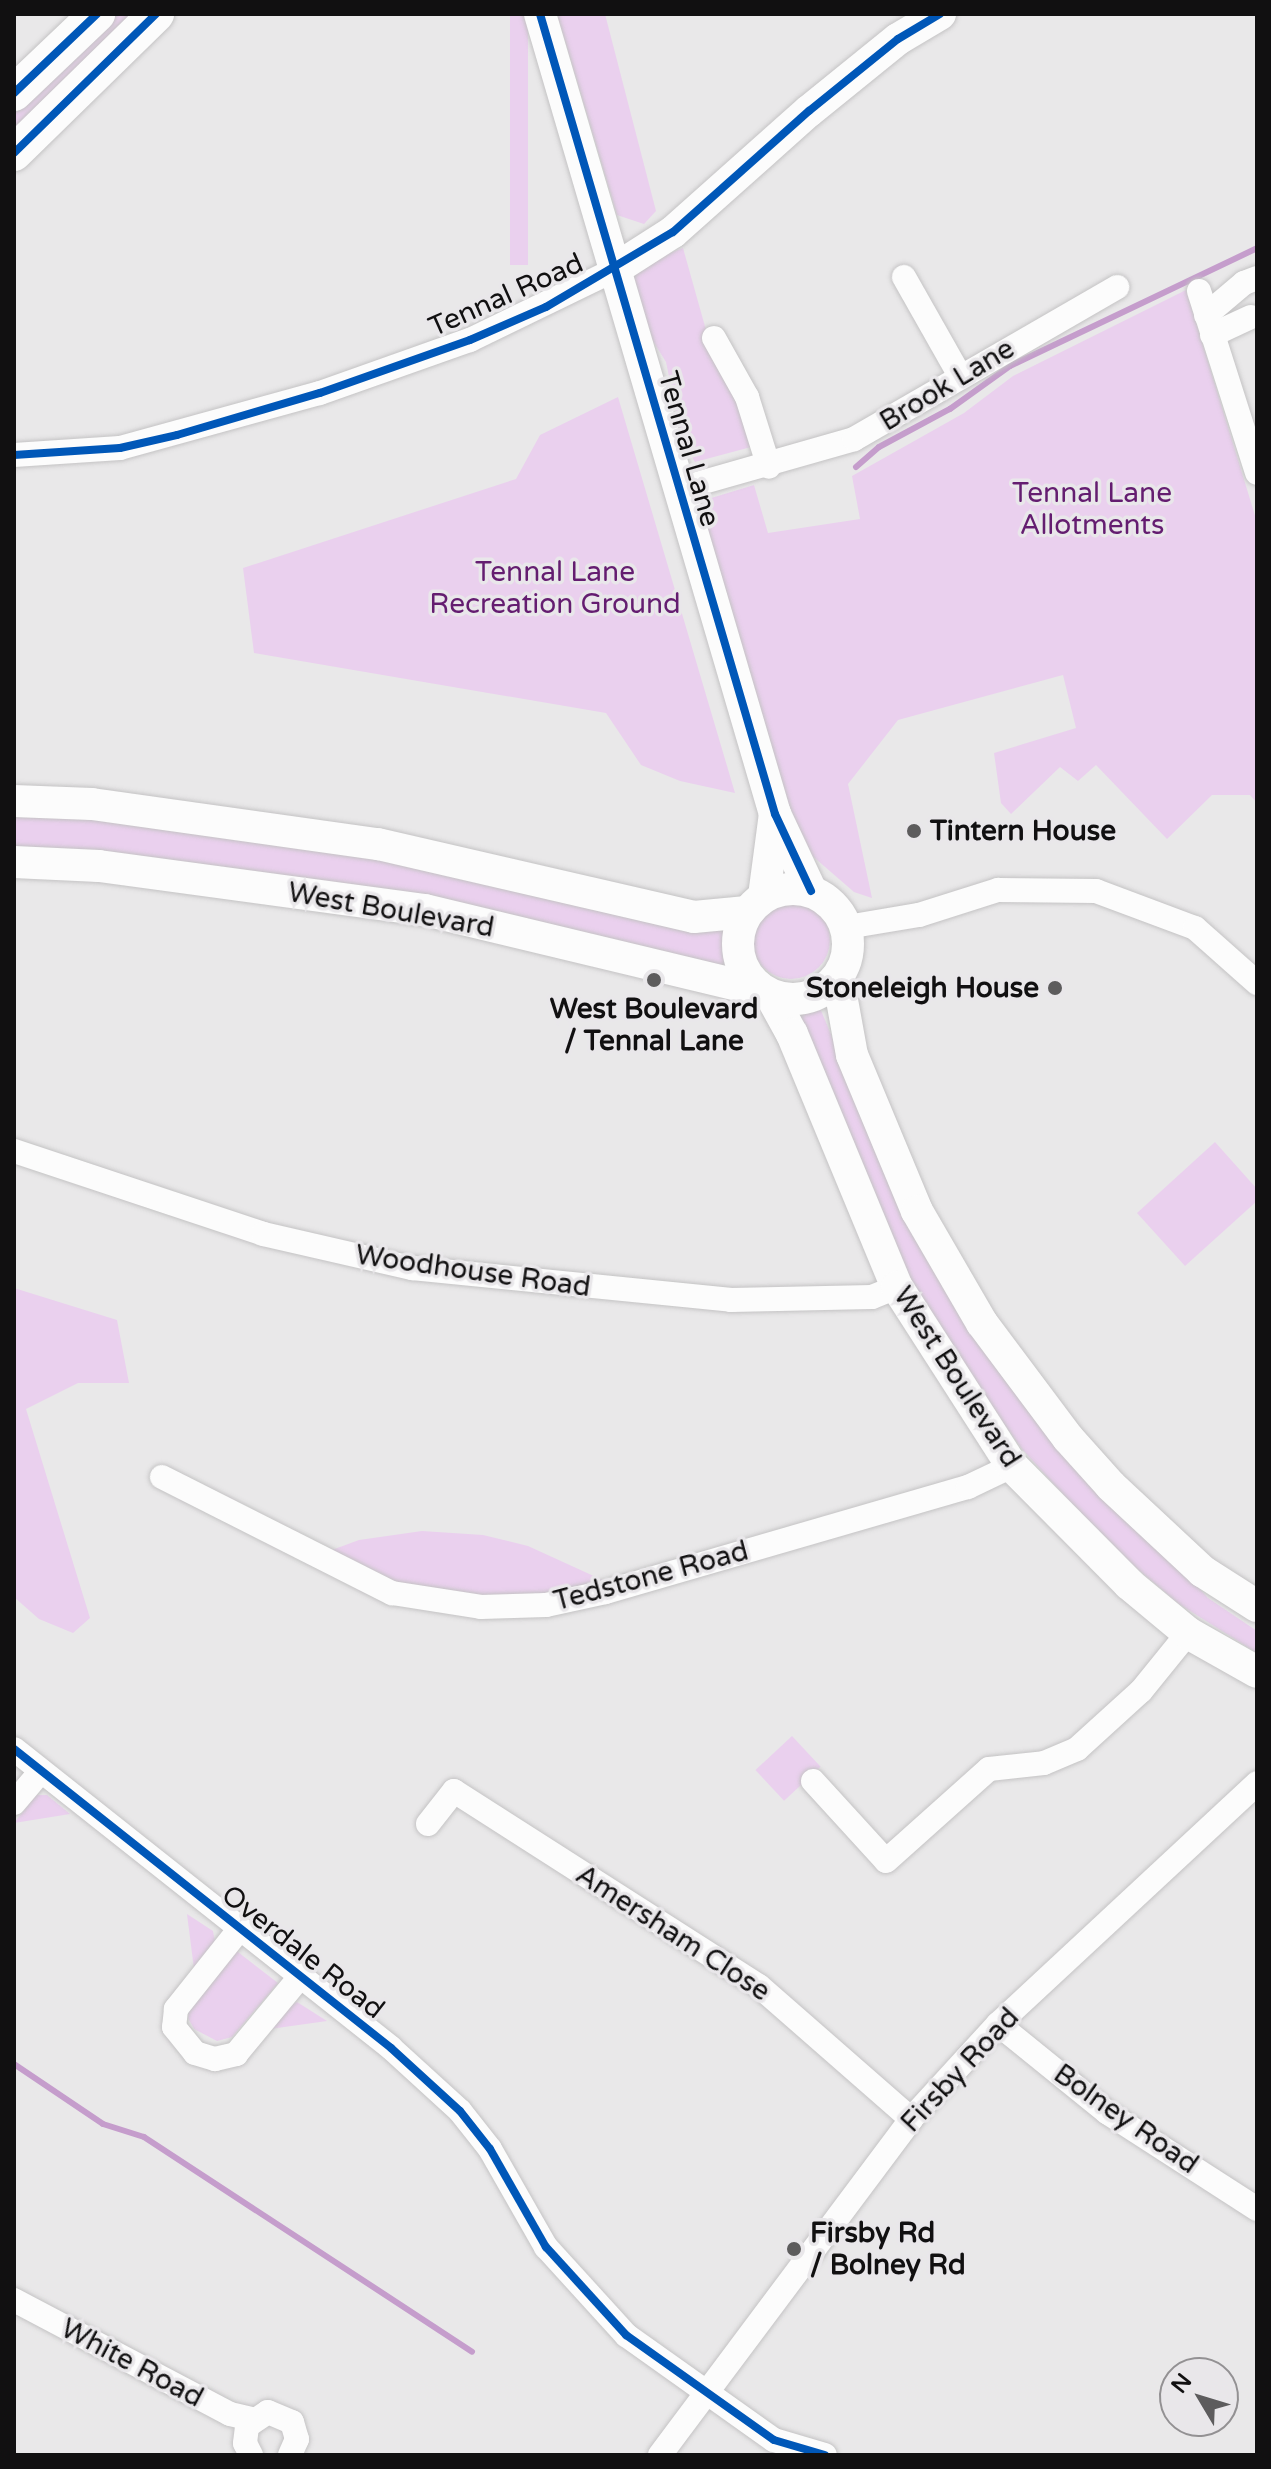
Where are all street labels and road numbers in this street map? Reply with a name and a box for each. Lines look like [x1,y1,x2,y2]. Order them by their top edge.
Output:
street label: Tennal Road [424,246,588,344]
street label: Brook Lane [874,332,1020,438]
street label: Tennal Lane [651,367,727,531]
street label: West Boulevard [285,875,497,945]
street label: Woodhouse Road [353,1238,593,1304]
street label: West Boulevard [886,1280,1028,1474]
street label: Tedstone Road [550,1534,752,1618]
street label: Amersham Close [570,1858,776,2008]
street label: Overdale Road [215,1878,391,2026]
street label: Firsby Road [894,2001,1026,2139]
street label: Bolney Road [1047,2057,1205,2181]
street label: White Road [55,2311,209,2415]

